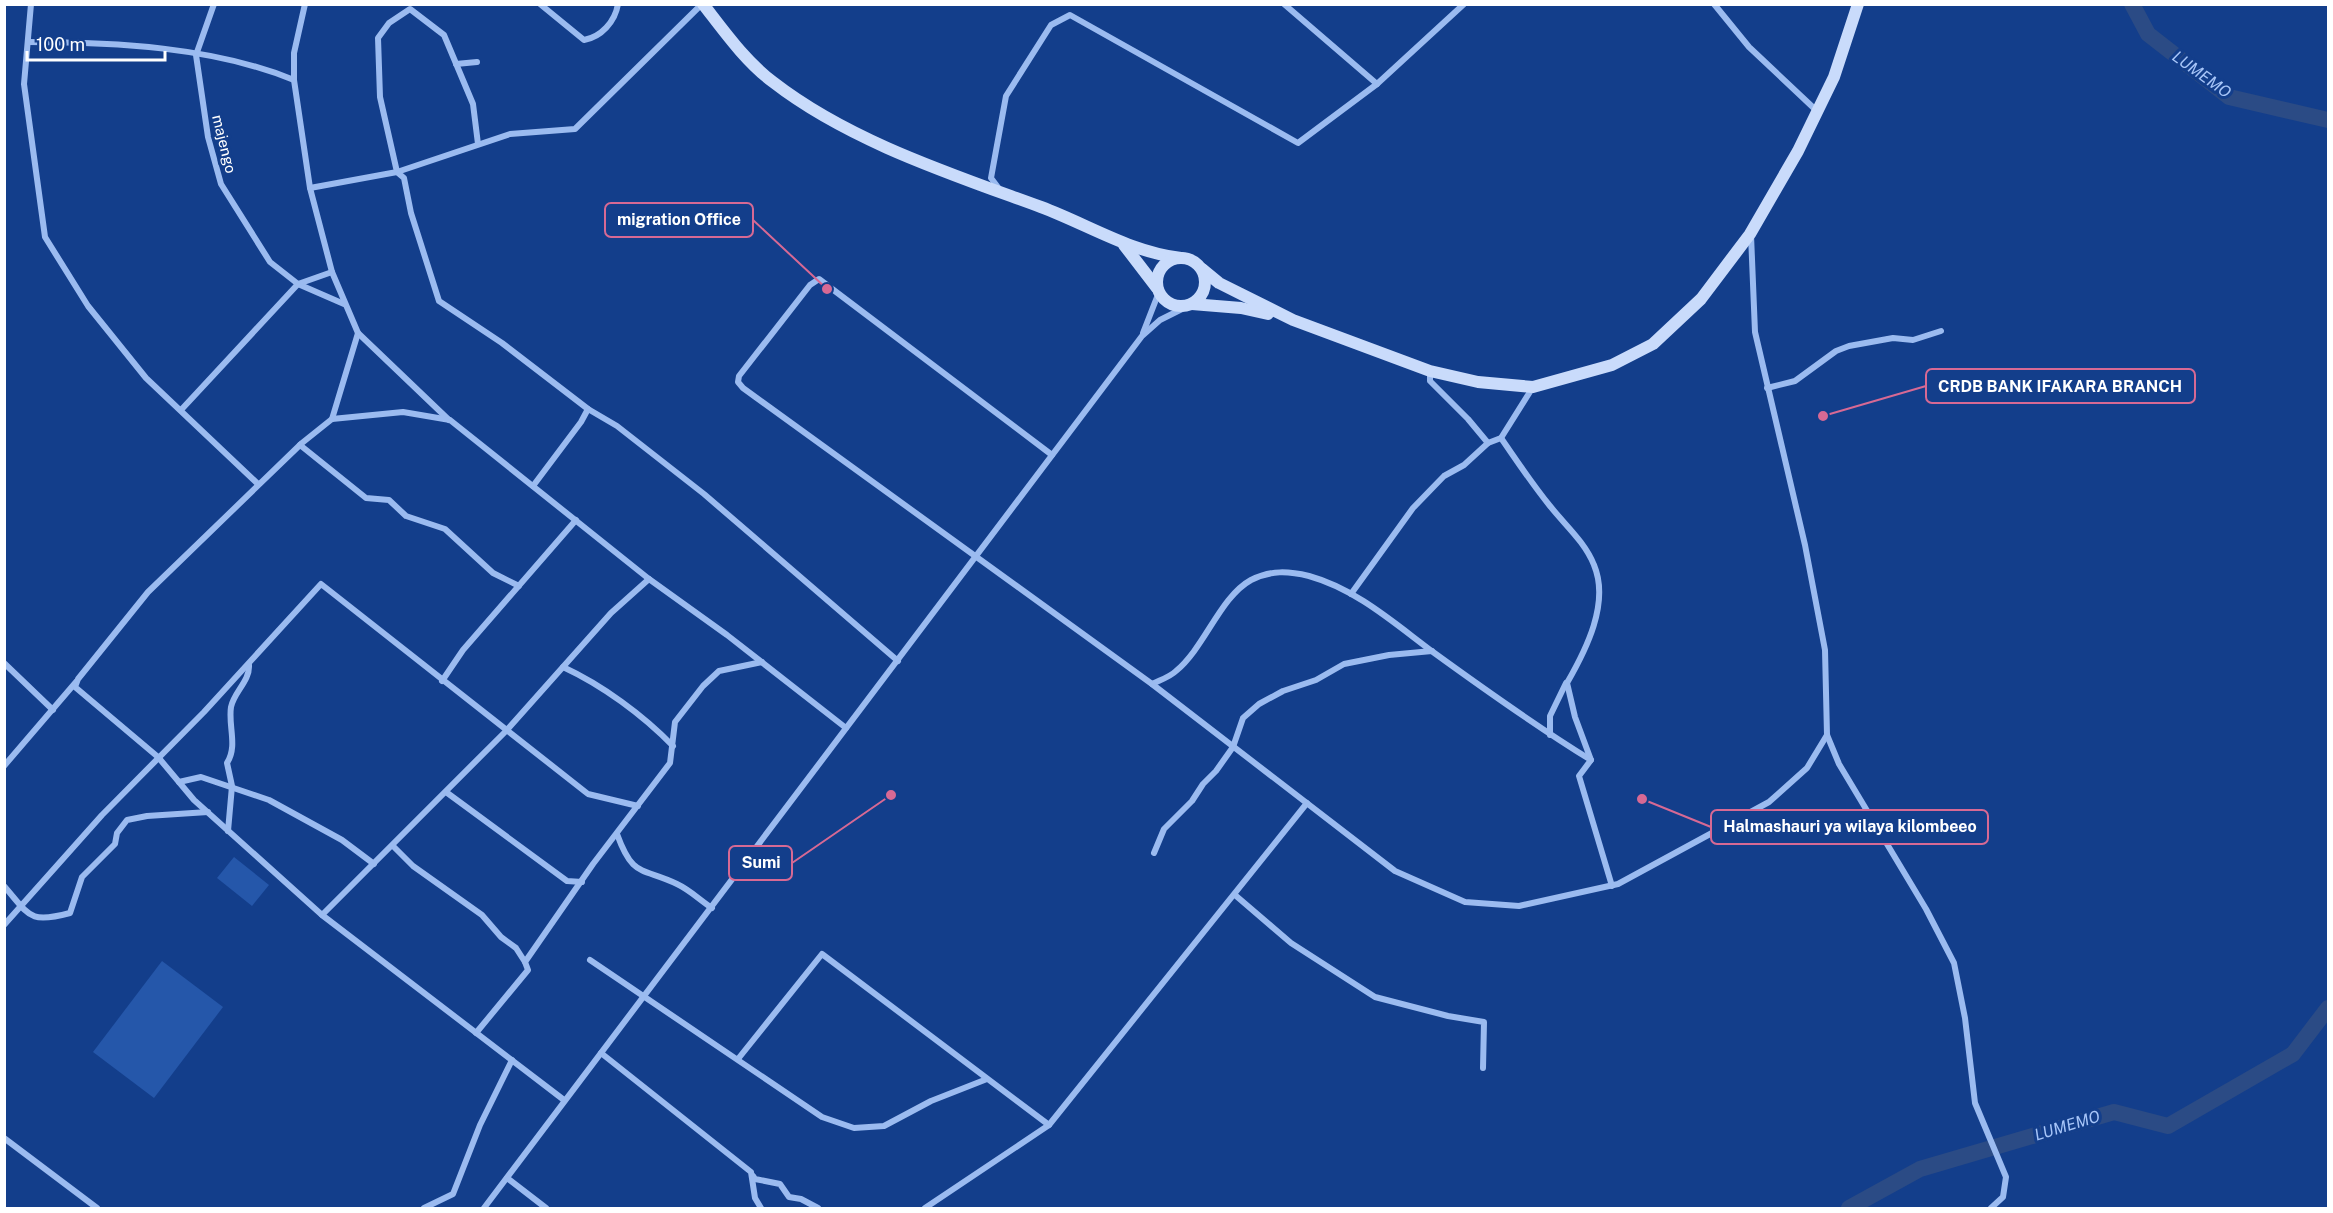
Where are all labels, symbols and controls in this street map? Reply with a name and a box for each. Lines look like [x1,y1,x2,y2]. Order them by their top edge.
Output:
scale bar [27,24,165,62]
text: 100 m [36,34,85,55]
water label: LUMEMO [2169,47,2235,102]
street label: majengo [209,113,240,175]
callout: migration Office [605,203,753,237]
text: migration Office [617,210,741,229]
callout: CRDB BANK IFAKARA BRANCH [1926,369,2195,403]
text: CRDB BANK IFAKARA BRANCH [1938,377,2182,396]
callout: Halmashauri ya wilaya kilombeeo [1711,810,1988,844]
text: Halmashauri ya wilaya kilombeeo [1723,817,1977,836]
callout: Sumi [729,846,792,880]
text: Sumi [741,853,781,872]
water label: LUMEMO [2032,1107,2102,1144]

